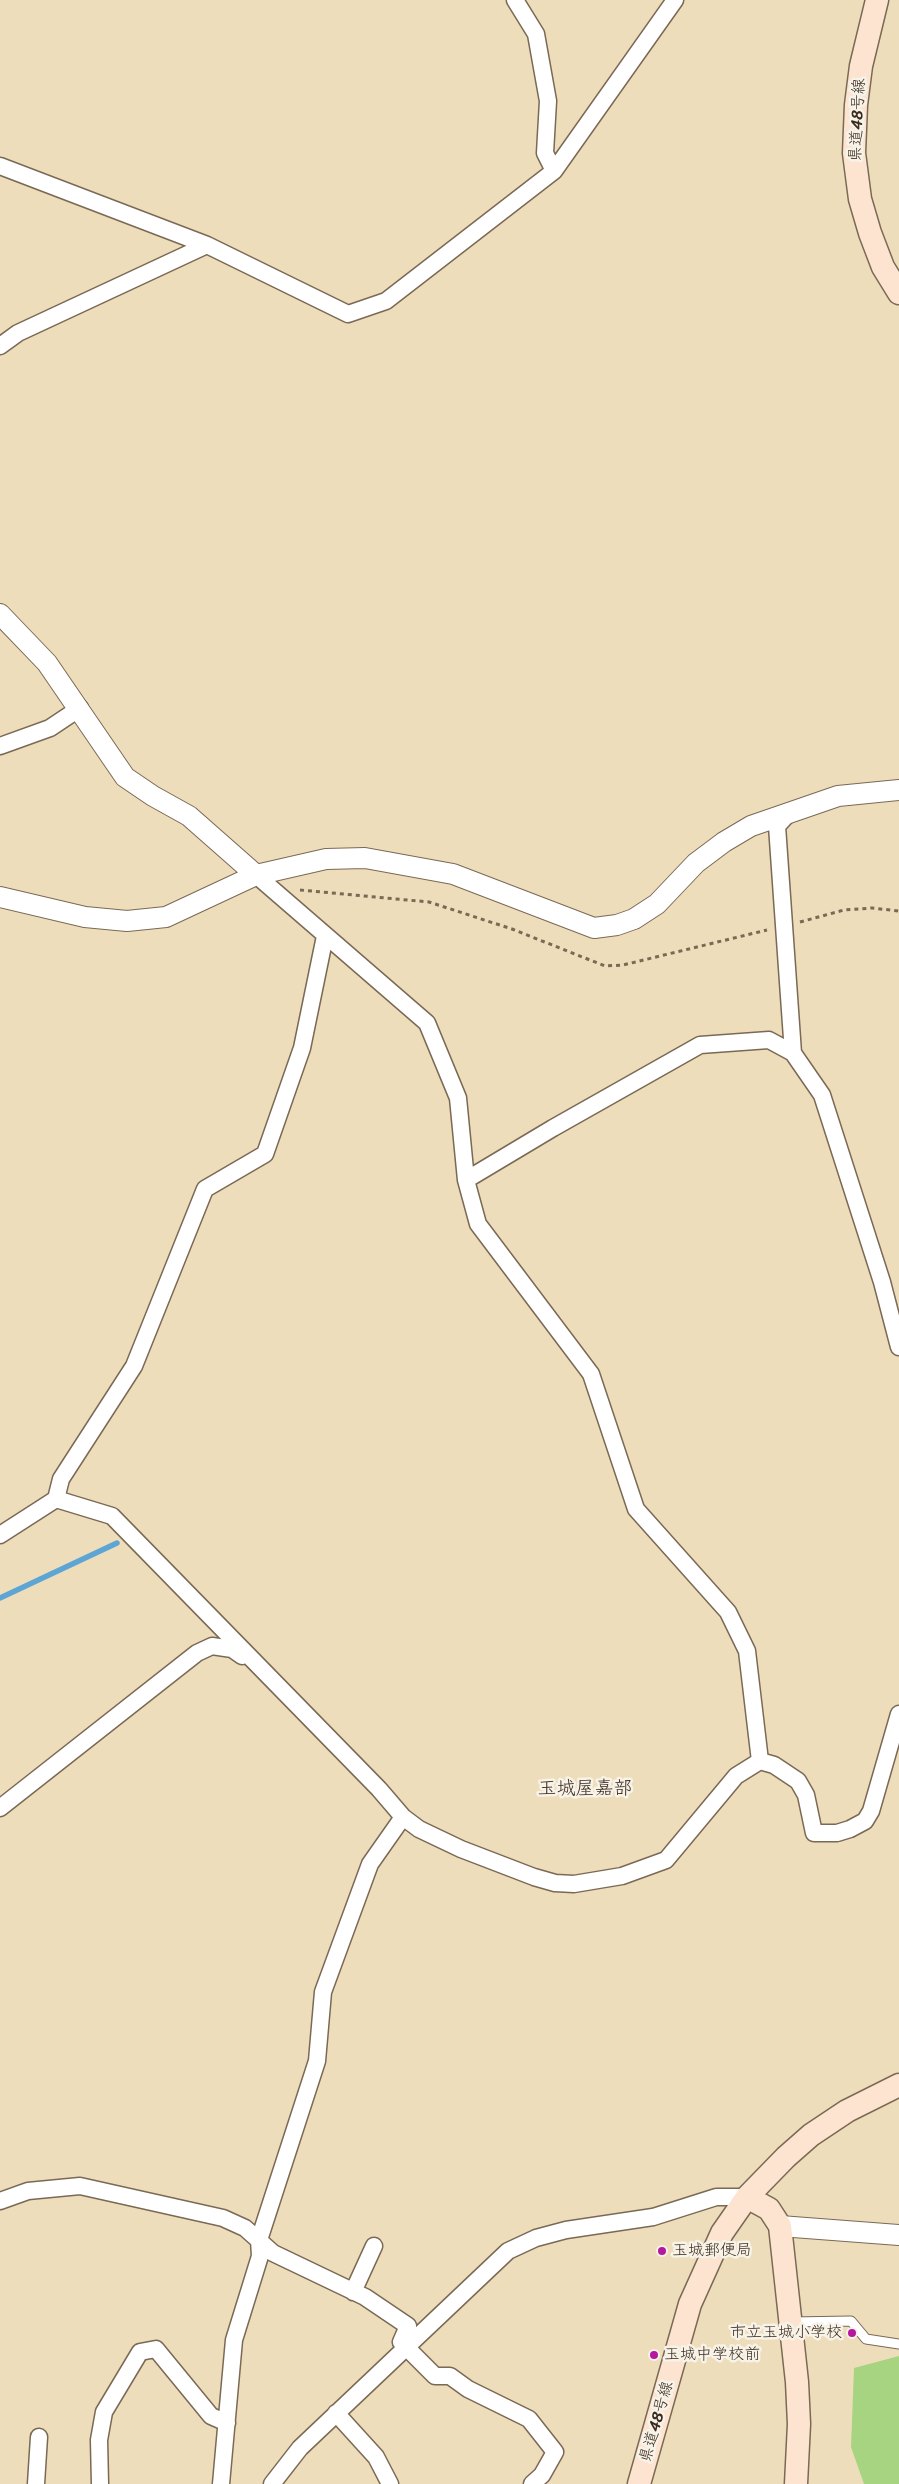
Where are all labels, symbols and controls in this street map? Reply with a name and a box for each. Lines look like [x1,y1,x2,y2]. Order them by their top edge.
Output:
street label: 県道48号線 [846,78,870,162]
district label: 玉城屋嘉部 [538,1778,632,1800]
place label: 玉城郵便局 [672,2241,752,2261]
marker: 玉城郵便局 [656,2245,668,2257]
place label: 市立玉城小学校 [730,2323,842,2343]
marker: 市立玉城小学校 [846,2327,858,2339]
place label: 玉城中学校前 [664,2345,760,2365]
marker: 玉城中学校前 [648,2349,660,2361]
street label: 県道48号線 [636,2379,678,2465]

